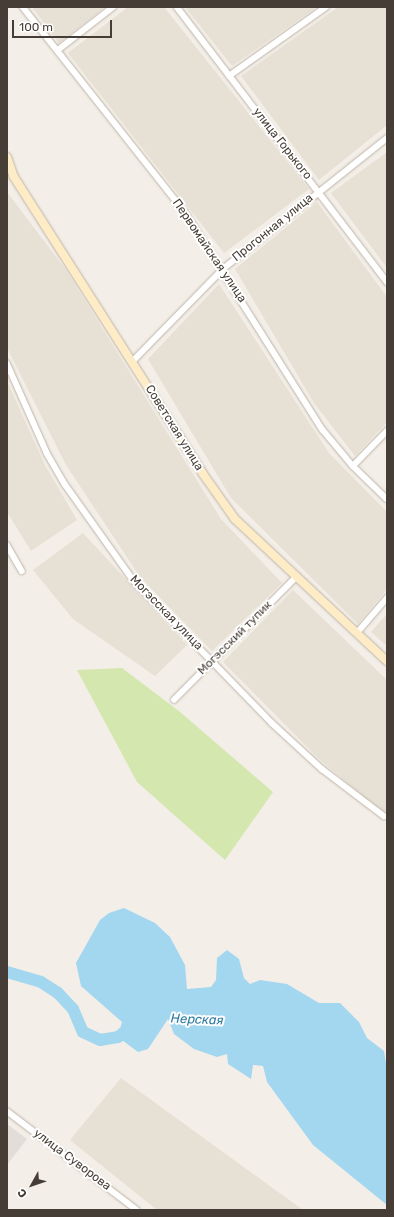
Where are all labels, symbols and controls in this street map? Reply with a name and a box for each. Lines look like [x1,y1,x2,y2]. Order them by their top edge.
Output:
scale bar [14,12,114,38]
text: 100 m [19,20,53,34]
street label: улица Горького [249,105,315,183]
street label: Прогонная улица [230,191,316,265]
street label: Первомайская улица [169,196,249,306]
street label: Советская улица [142,383,206,473]
street label: Могэсская улица [127,573,205,653]
street label: Могэсский тупик [195,598,275,678]
water label: Нерская [170,1011,224,1029]
street label: улица Суворова [31,1126,113,1194]
north arrow [12,1165,52,1205]
text: С [15,1186,30,1200]

